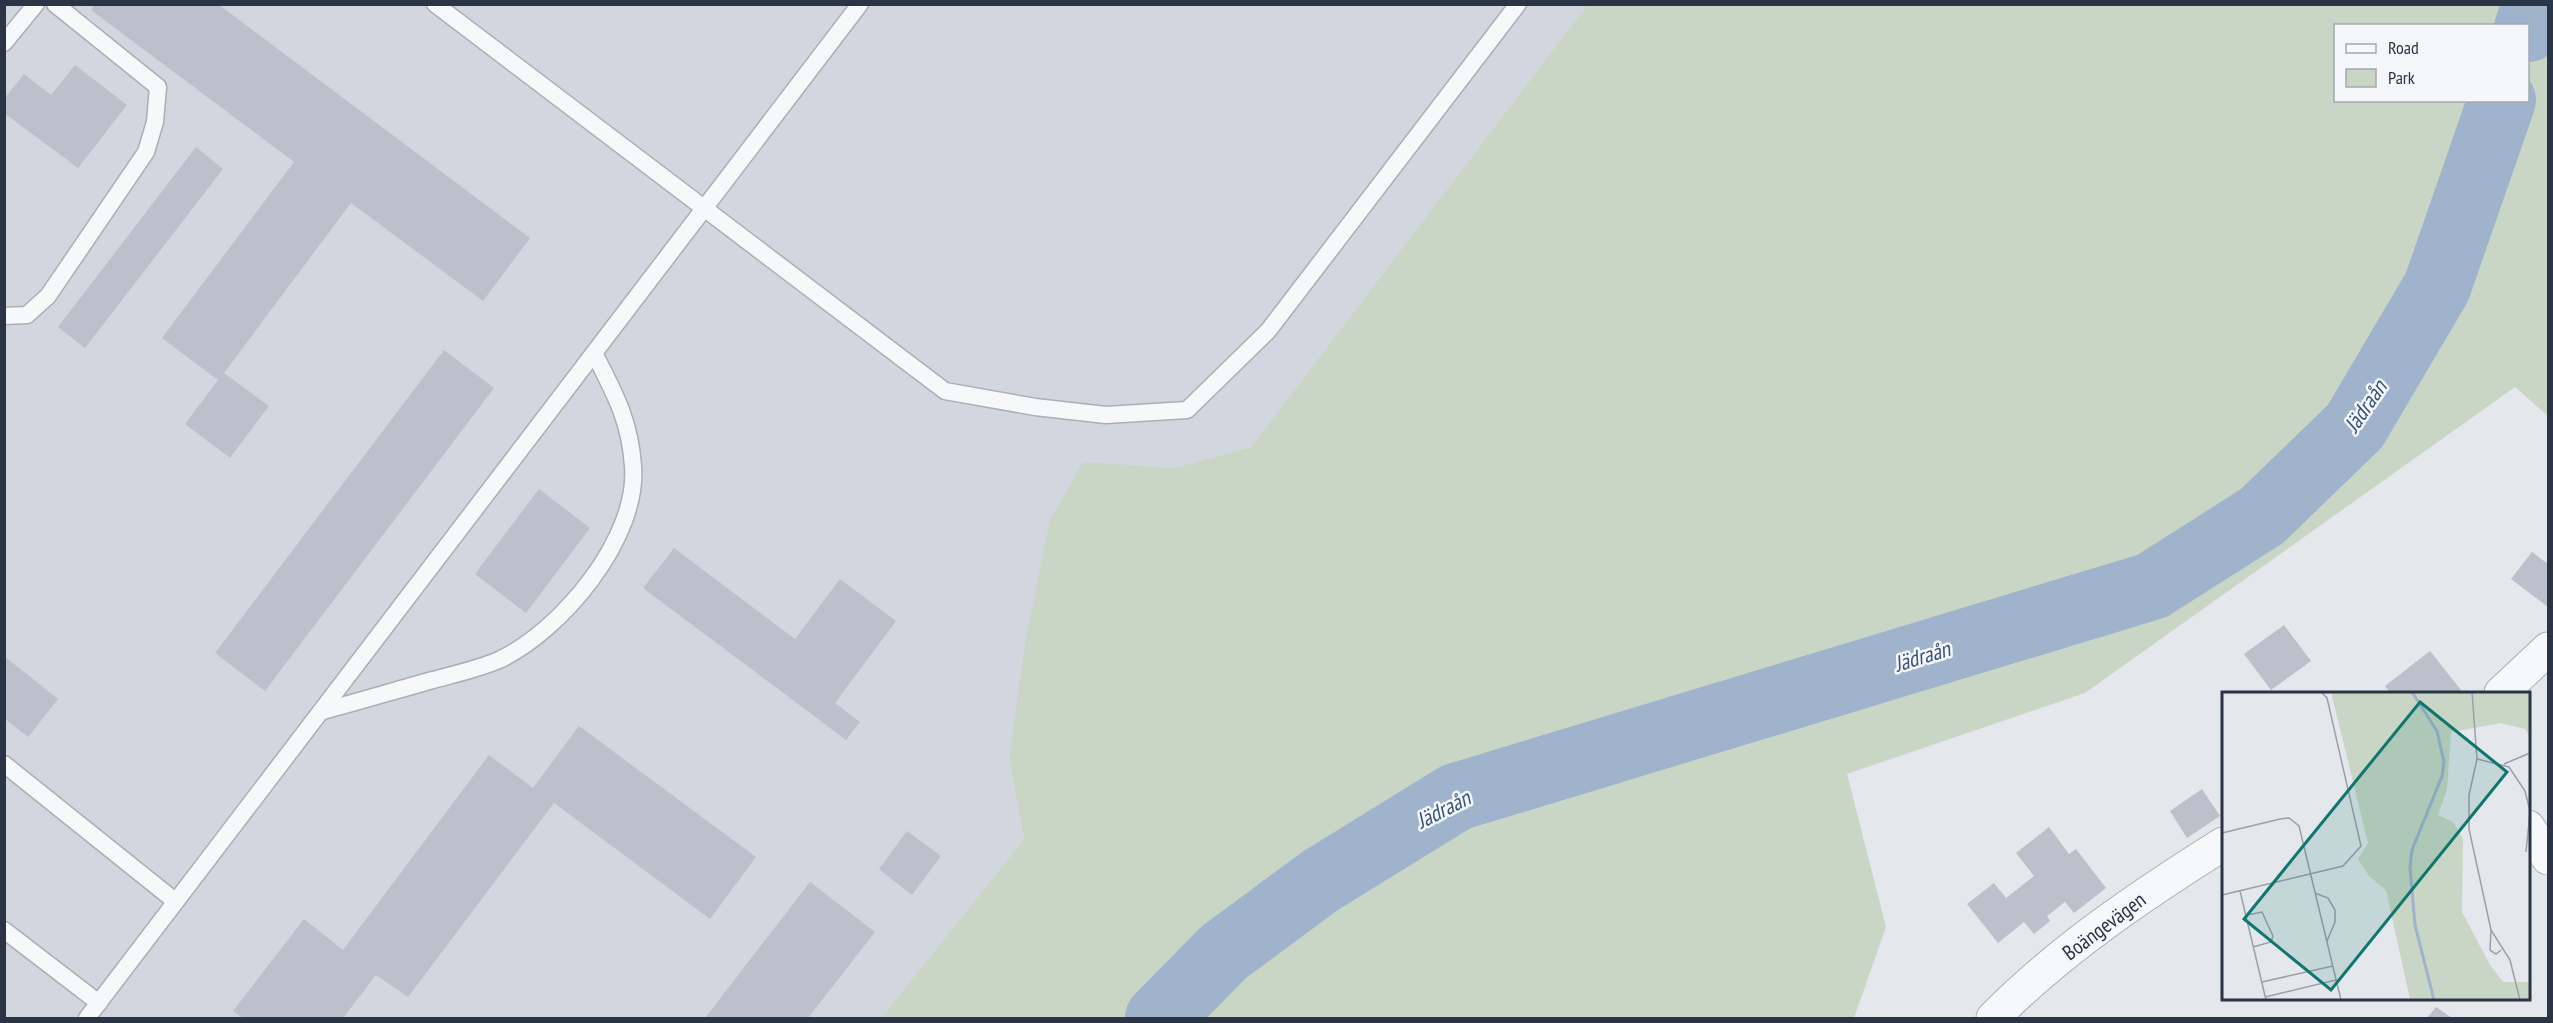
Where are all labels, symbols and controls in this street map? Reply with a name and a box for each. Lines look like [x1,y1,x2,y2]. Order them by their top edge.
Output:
legend [2334,24,2529,102]
text: Road [2388,36,2419,59]
text: Park [2388,66,2415,89]
water label: Jädraån [2337,373,2393,438]
water label: Jädraån [1890,634,1955,678]
inset map [2222,692,2529,999]
water label: Jädraån [1410,783,1476,835]
street label: Boängevägen [2057,886,2151,966]

